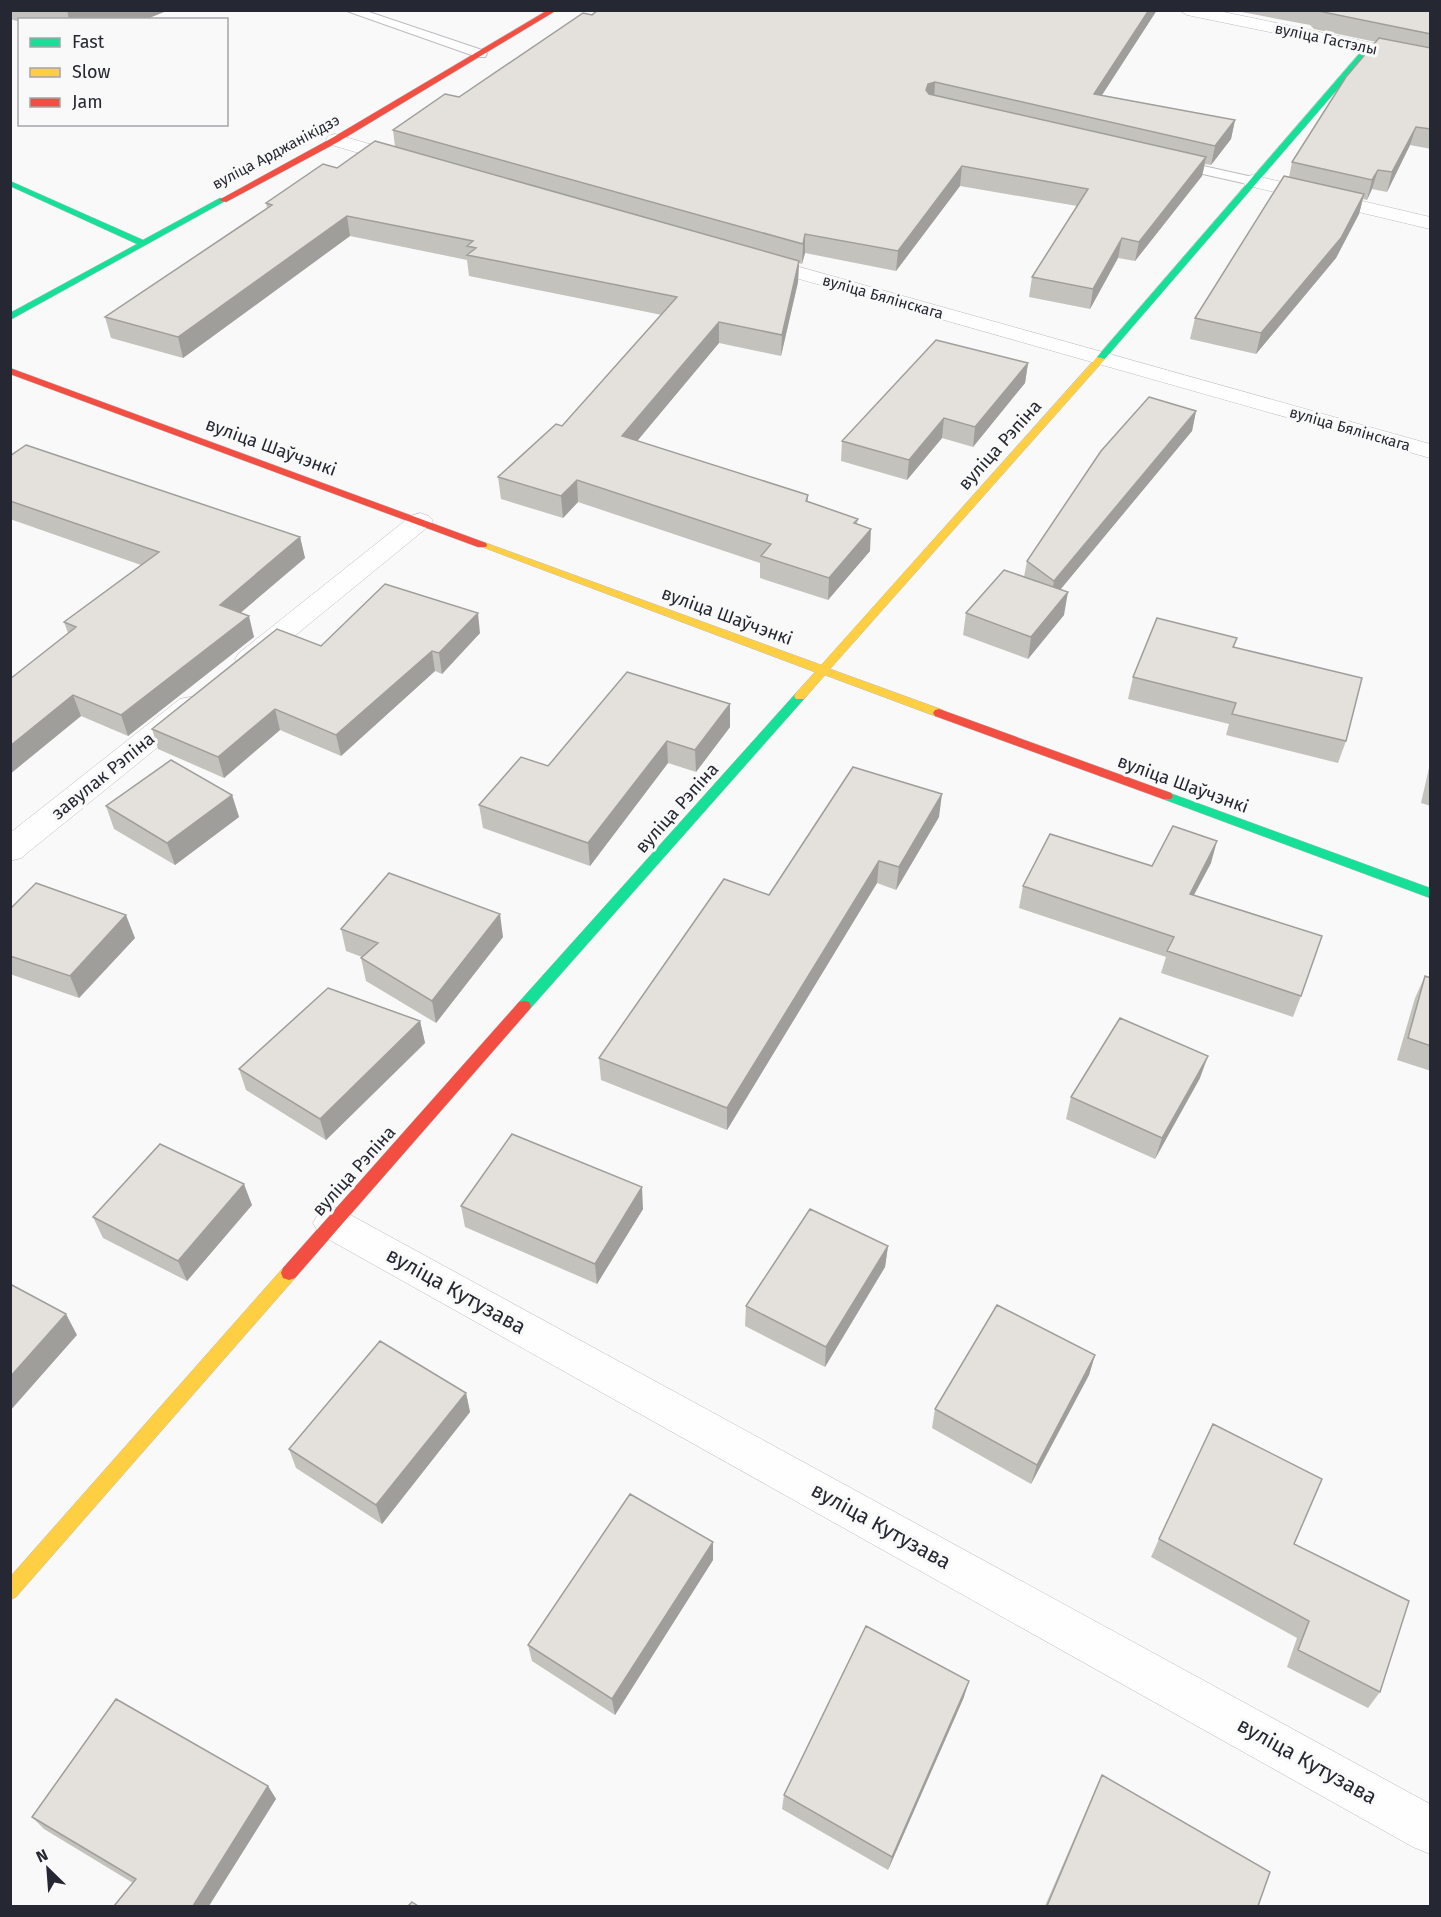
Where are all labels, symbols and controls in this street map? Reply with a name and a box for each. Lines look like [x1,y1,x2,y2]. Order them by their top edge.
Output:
legend [18,18,228,126]
street label: вуліца Гастэлы [1273,19,1379,59]
text: Fast [72,31,105,53]
text: Slow [72,61,111,83]
text: Jam [72,91,103,113]
street label: вуліца Арджанікідзэ [209,111,343,193]
street label: вуліца Бялінскага [821,271,945,323]
street label: вуліца Рэпіна [954,395,1046,495]
street label: вуліца Бялінскага [1288,403,1412,455]
street label: вуліца Шаўчэнкі [202,413,340,481]
street label: вуліца Шаўчэнкі [658,582,796,650]
street label: завулак Рэпіна [47,728,159,824]
street label: вуліца Шаўчэнкі [1114,750,1252,818]
street label: вуліца Рэпіна [631,758,723,858]
street label: вуліца Рэпіна [308,1121,400,1221]
street label: вуліца Кутузава [382,1242,530,1340]
street label: вуліца Кутузава [807,1477,955,1575]
street label: вуліца Кутузава [1233,1712,1381,1810]
north arrow [18,1839,78,1899]
text: N [33,1845,51,1867]

